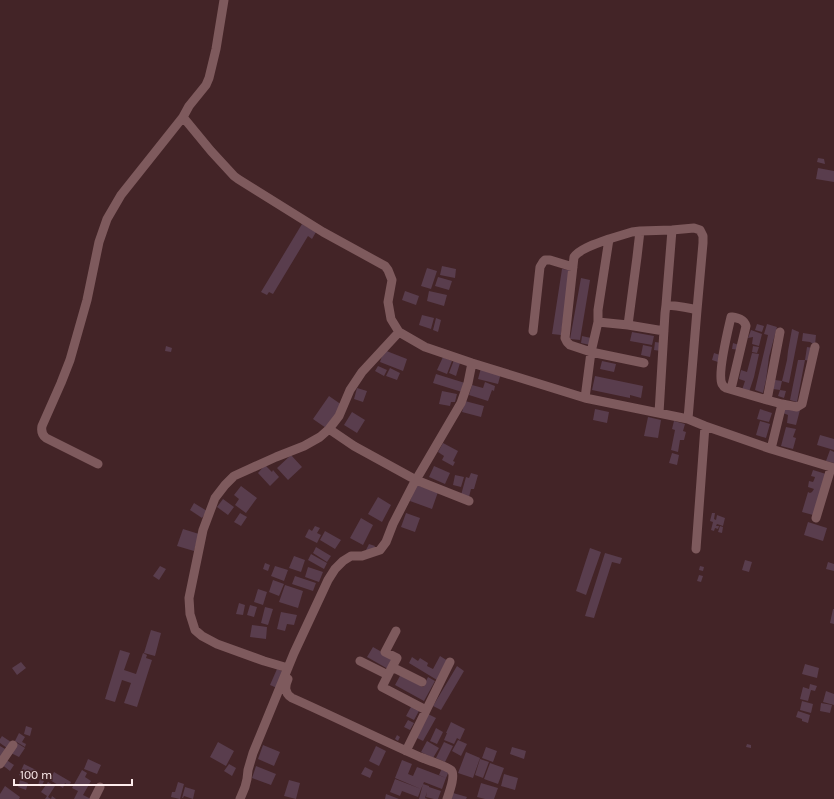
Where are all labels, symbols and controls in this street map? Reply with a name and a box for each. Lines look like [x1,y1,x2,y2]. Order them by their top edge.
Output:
scale bar [14,761,132,787]
text: 100 m [20,768,52,782]

